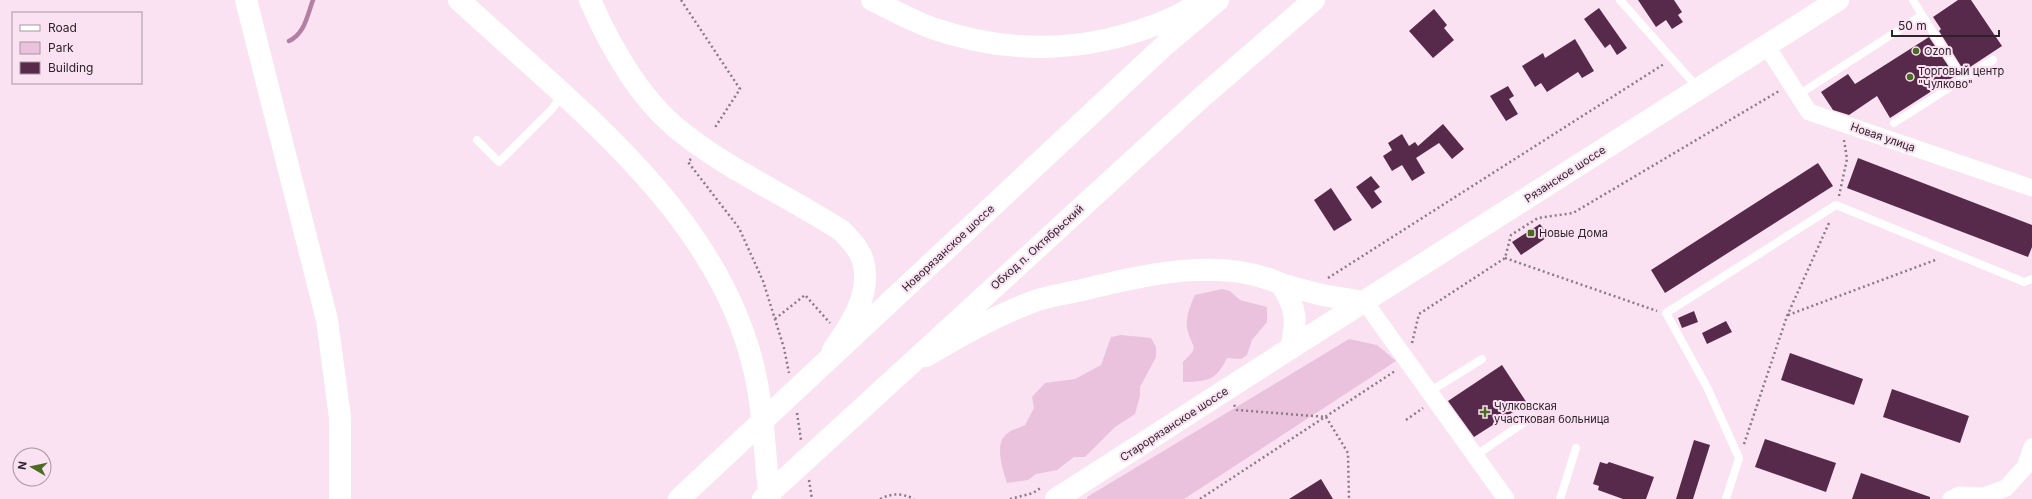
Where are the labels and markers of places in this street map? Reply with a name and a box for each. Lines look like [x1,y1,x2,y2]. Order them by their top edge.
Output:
place label: Ozon [1924,44,1951,58]
marker: Ozon [1911,46,1921,56]
place label: Торговый центр "Чулково" [1918,64,2004,91]
marker: Торговый центр "Чулково" [1905,72,1915,82]
place label: Новые Дома [1539,226,1608,240]
marker: Новые Дома [1526,228,1536,238]
place label: Чулковская участковая больница [1494,399,1609,426]
marker: Чулковская участковая больница [1479,406,1491,418]

